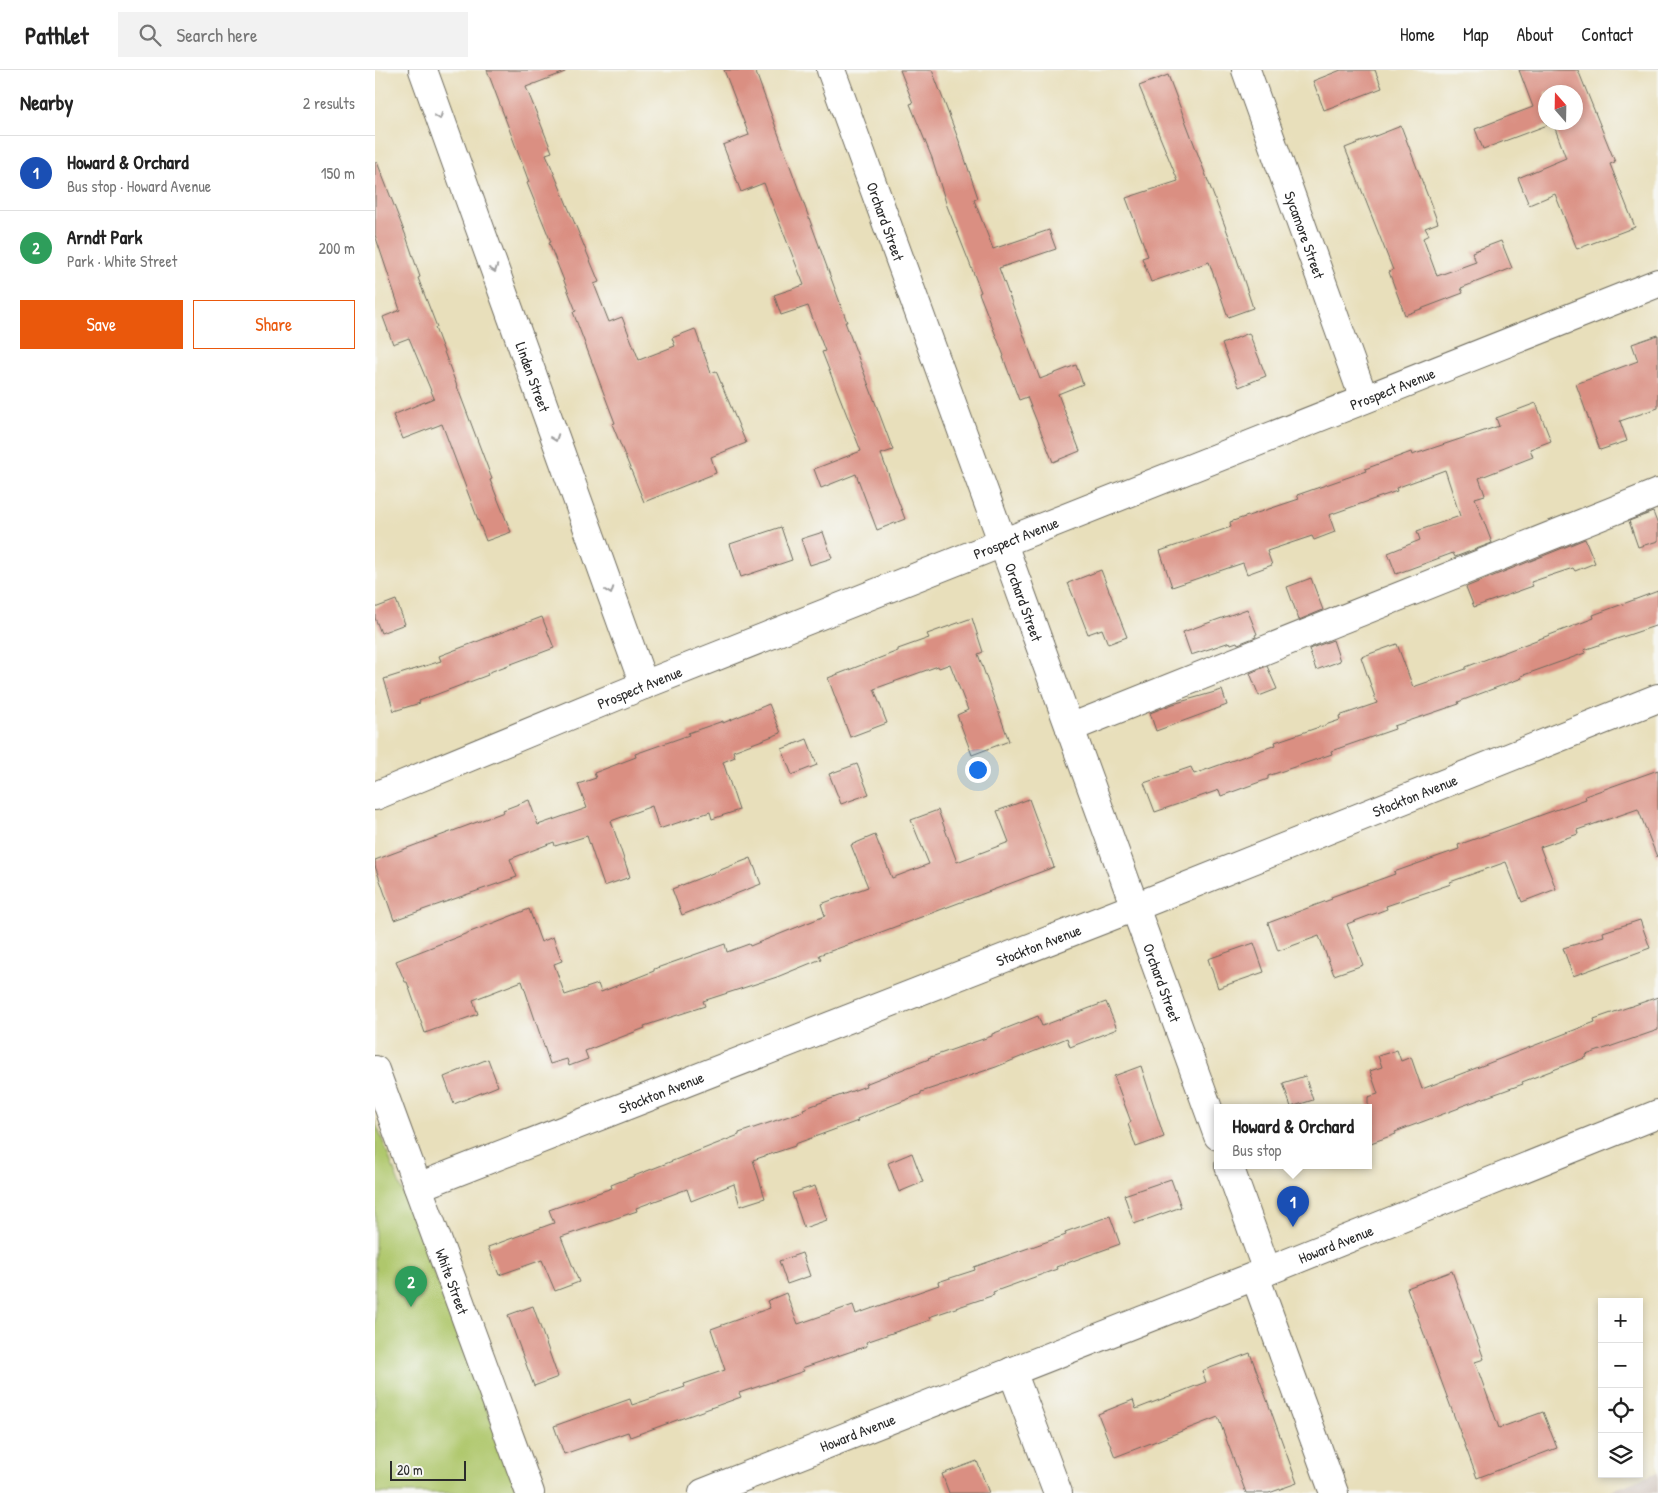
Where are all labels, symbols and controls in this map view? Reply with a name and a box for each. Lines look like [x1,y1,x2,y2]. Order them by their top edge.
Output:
search box [118,12,468,57]
text: Pathlet [25,19,88,51]
icon: search [136,21,164,49]
text: Search here [176,22,258,48]
text: Home [1400,22,1435,47]
text: Map [1463,22,1488,47]
text: About [1516,22,1553,47]
text: Contact [1581,22,1633,47]
north arrow [1538,85,1583,130]
text: Nearby [20,88,73,117]
text: 2 results [303,92,355,114]
one-way arrow [433,111,443,120]
text: Howard & Orchard [67,149,189,175]
text: 1 [33,162,39,184]
text: 150 m [321,162,355,184]
text: Bus stop · Howard Avenue [67,175,211,197]
street label: Orchard Street [862,179,910,264]
street label: Sycamore Street [1280,188,1331,282]
text: Arndt Park [67,224,142,250]
text: 2 [32,237,40,259]
text: 200 m [319,237,355,259]
text: Park · White Street [67,250,177,272]
one-way arrow [488,264,498,273]
button: Save [20,300,183,349]
button: Share [193,300,355,349]
street label: Linden Street [511,339,556,415]
street label: Prospect Avenue [1347,362,1438,415]
one-way arrow [549,433,559,442]
street label: Prospect Avenue [970,511,1061,564]
street label: Orchard Street [1000,560,1048,645]
one-way arrow [604,586,614,595]
street label: Prospect Avenue [594,661,685,714]
your location [965,757,991,783]
street label: Stockton Avenue [1369,769,1460,822]
street label: Stockton Avenue [993,919,1084,971]
street label: Orchard Street [1138,940,1187,1026]
street label: Stockton Avenue [616,1066,707,1118]
popup [1214,1104,1372,1169]
text: Howard & Orchard [1232,1113,1354,1139]
text: Bus stop [1232,1139,1281,1161]
pin: 1 [1277,1186,1309,1227]
street label: Howard Avenue [1295,1219,1376,1268]
street label: White Street [431,1245,474,1318]
pin: 2 [395,1266,427,1307]
map controls [1598,1298,1643,1478]
button: + [1598,1298,1643,1343]
button: − [1598,1343,1643,1388]
button: locate [1598,1388,1643,1433]
street label: Howard Avenue [817,1408,898,1457]
button: layers [1598,1433,1643,1478]
scale bar [390,1458,466,1481]
text: 20 m [397,1460,423,1479]

